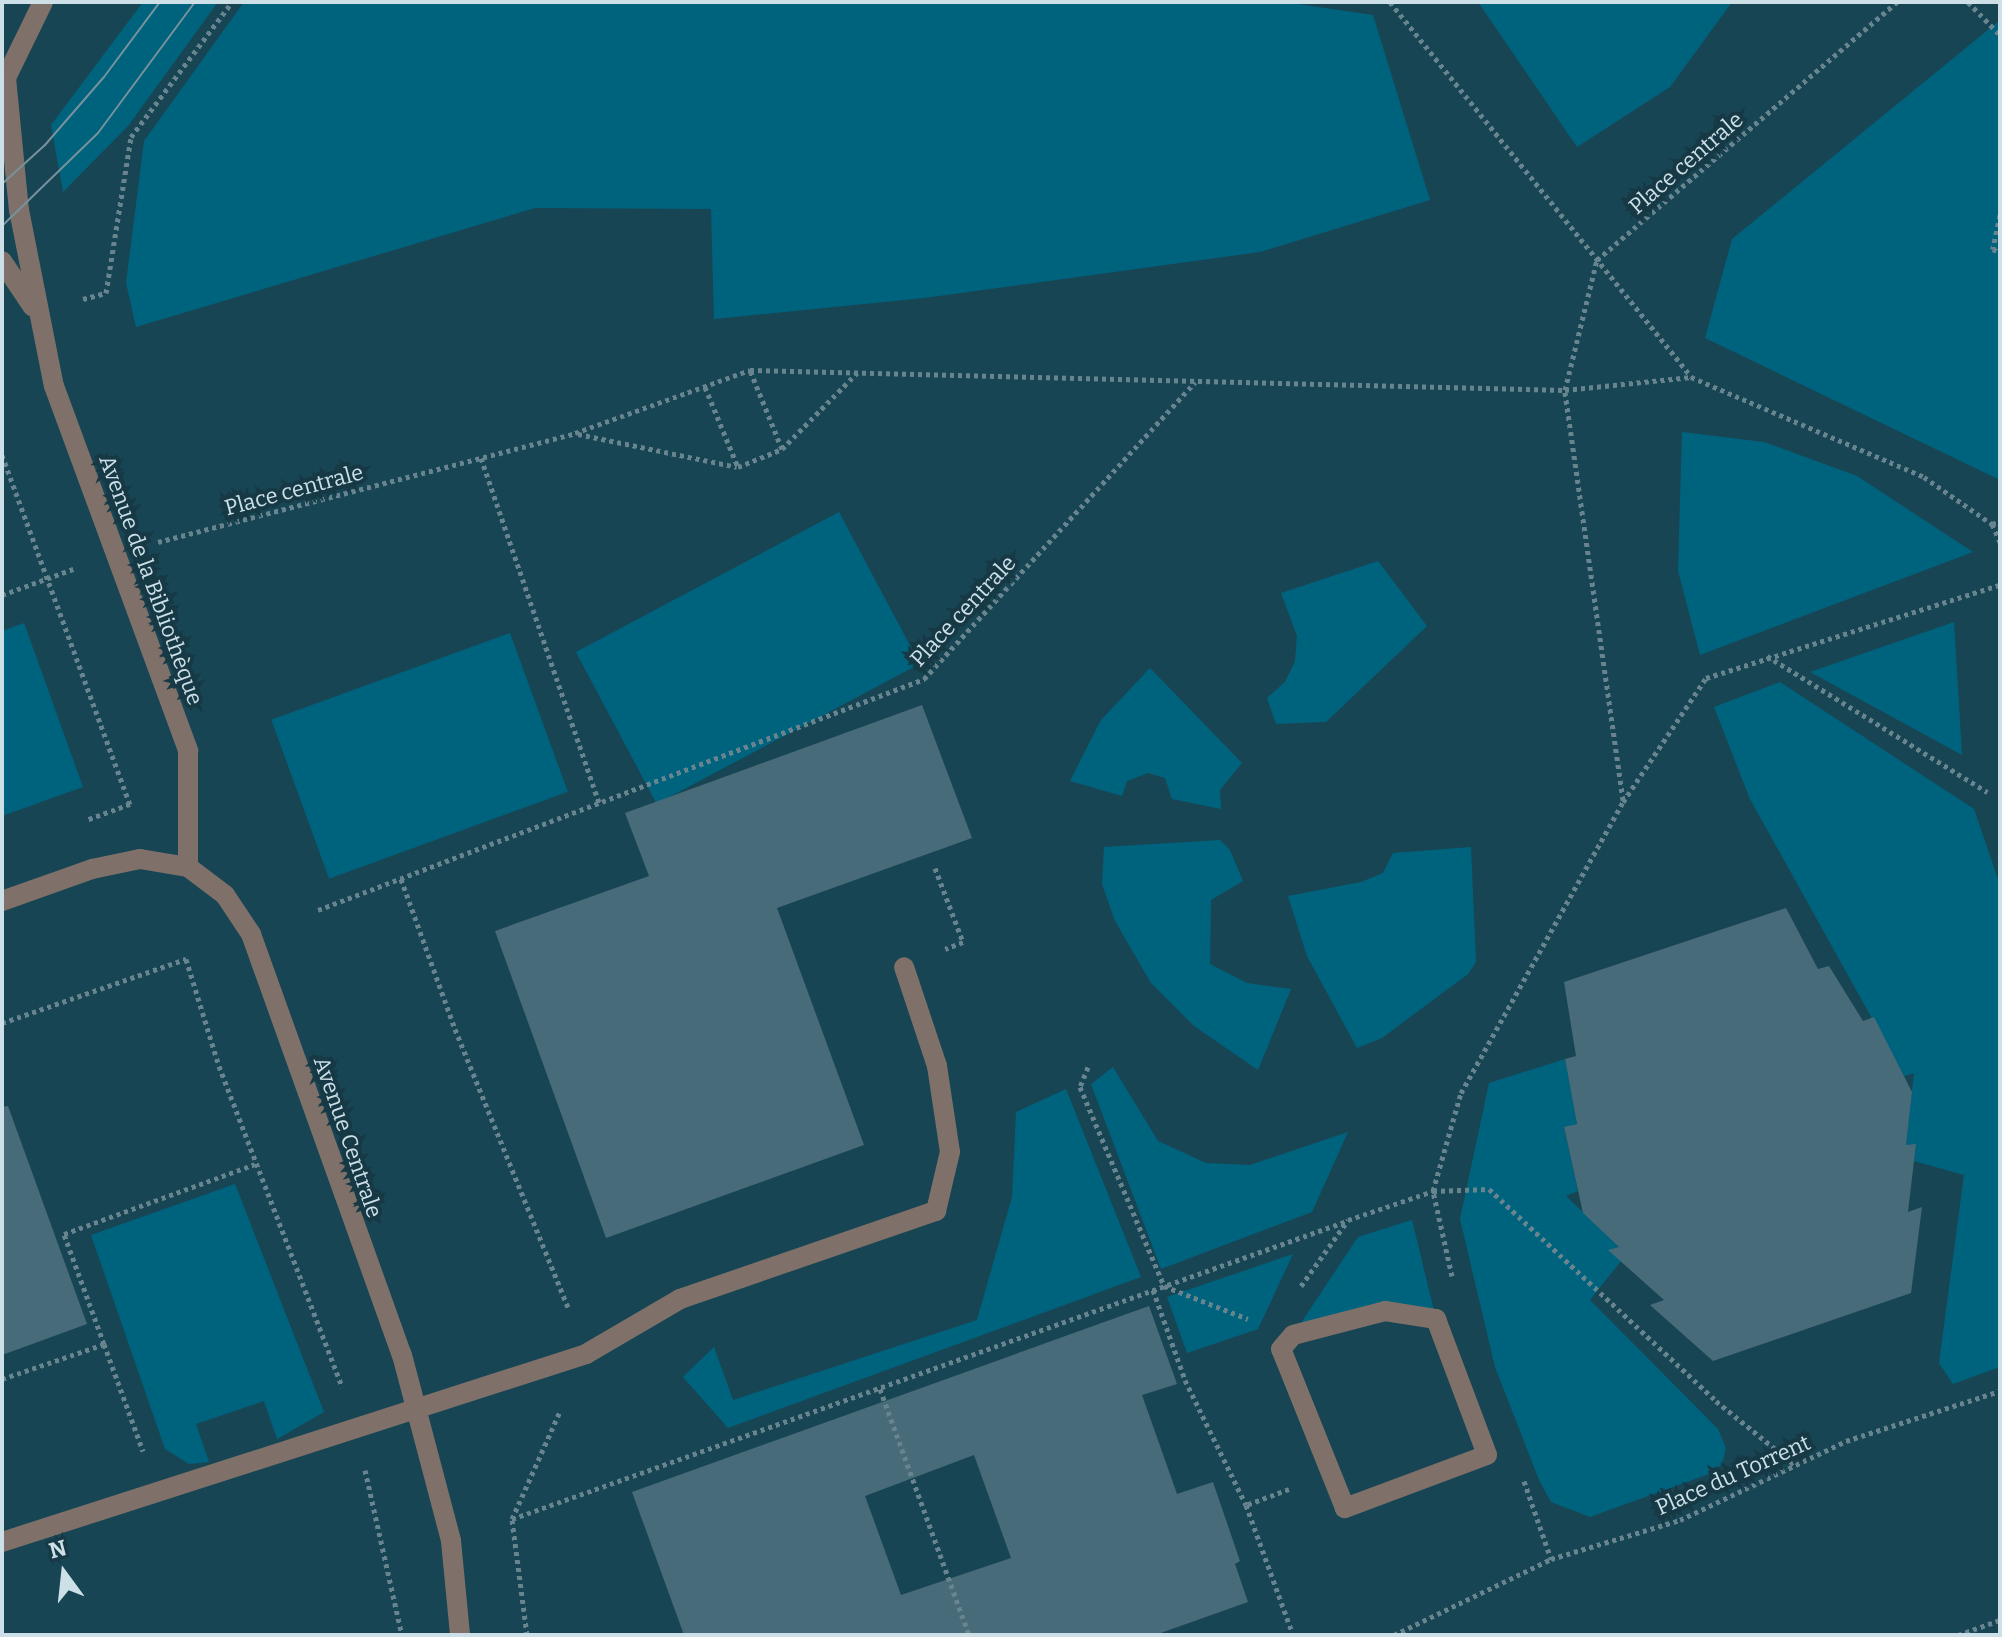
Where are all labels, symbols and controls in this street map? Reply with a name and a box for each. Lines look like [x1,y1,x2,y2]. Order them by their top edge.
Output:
street label: Place centrale [1624,106,1748,220]
street label: Avenue de la Bibliothèque [93,451,209,709]
street label: Place centrale [222,459,366,521]
street label: Place centrale [905,550,1021,672]
street label: Avenue Centrale [308,1053,388,1221]
street label: Place du Torrent [1652,1429,1814,1521]
north arrow [24,1533,104,1613]
text: N [46,1534,69,1565]

